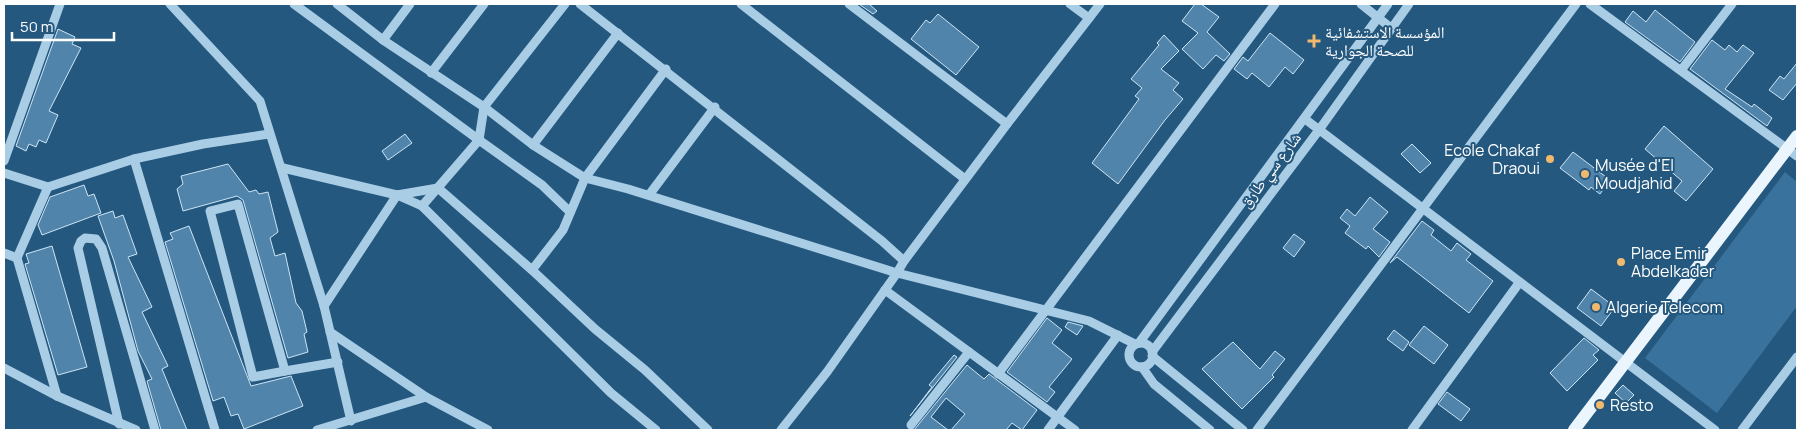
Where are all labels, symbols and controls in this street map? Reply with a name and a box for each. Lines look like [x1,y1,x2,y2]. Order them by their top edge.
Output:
scale bar [12,10,115,42]
text: 50 m [20,16,54,37]
place label: المؤسسة الاستشفائية للصحة الجوارية [1325,21,1445,61]
marker: المؤسسة الاستشفائية للصحة الجوارية [1307,34,1321,48]
street label: شارع سي طارق [1234,128,1307,214]
place label: Ecole Chakaf Draoui [1444,139,1540,179]
marker: Ecole Chakaf Draoui [1544,153,1556,165]
place label: Musée d'El Moudjahid [1595,154,1674,194]
marker: Musée d'El Moudjahid [1579,168,1591,180]
place label: Place Emir Abdelkader [1631,242,1715,282]
marker: Place Emir Abdelkader [1615,256,1627,268]
place label: Algerie Telecom [1606,296,1723,318]
marker: Algerie Telecom [1590,301,1602,313]
place label: Resto [1610,394,1653,416]
marker: Resto [1594,399,1606,411]

